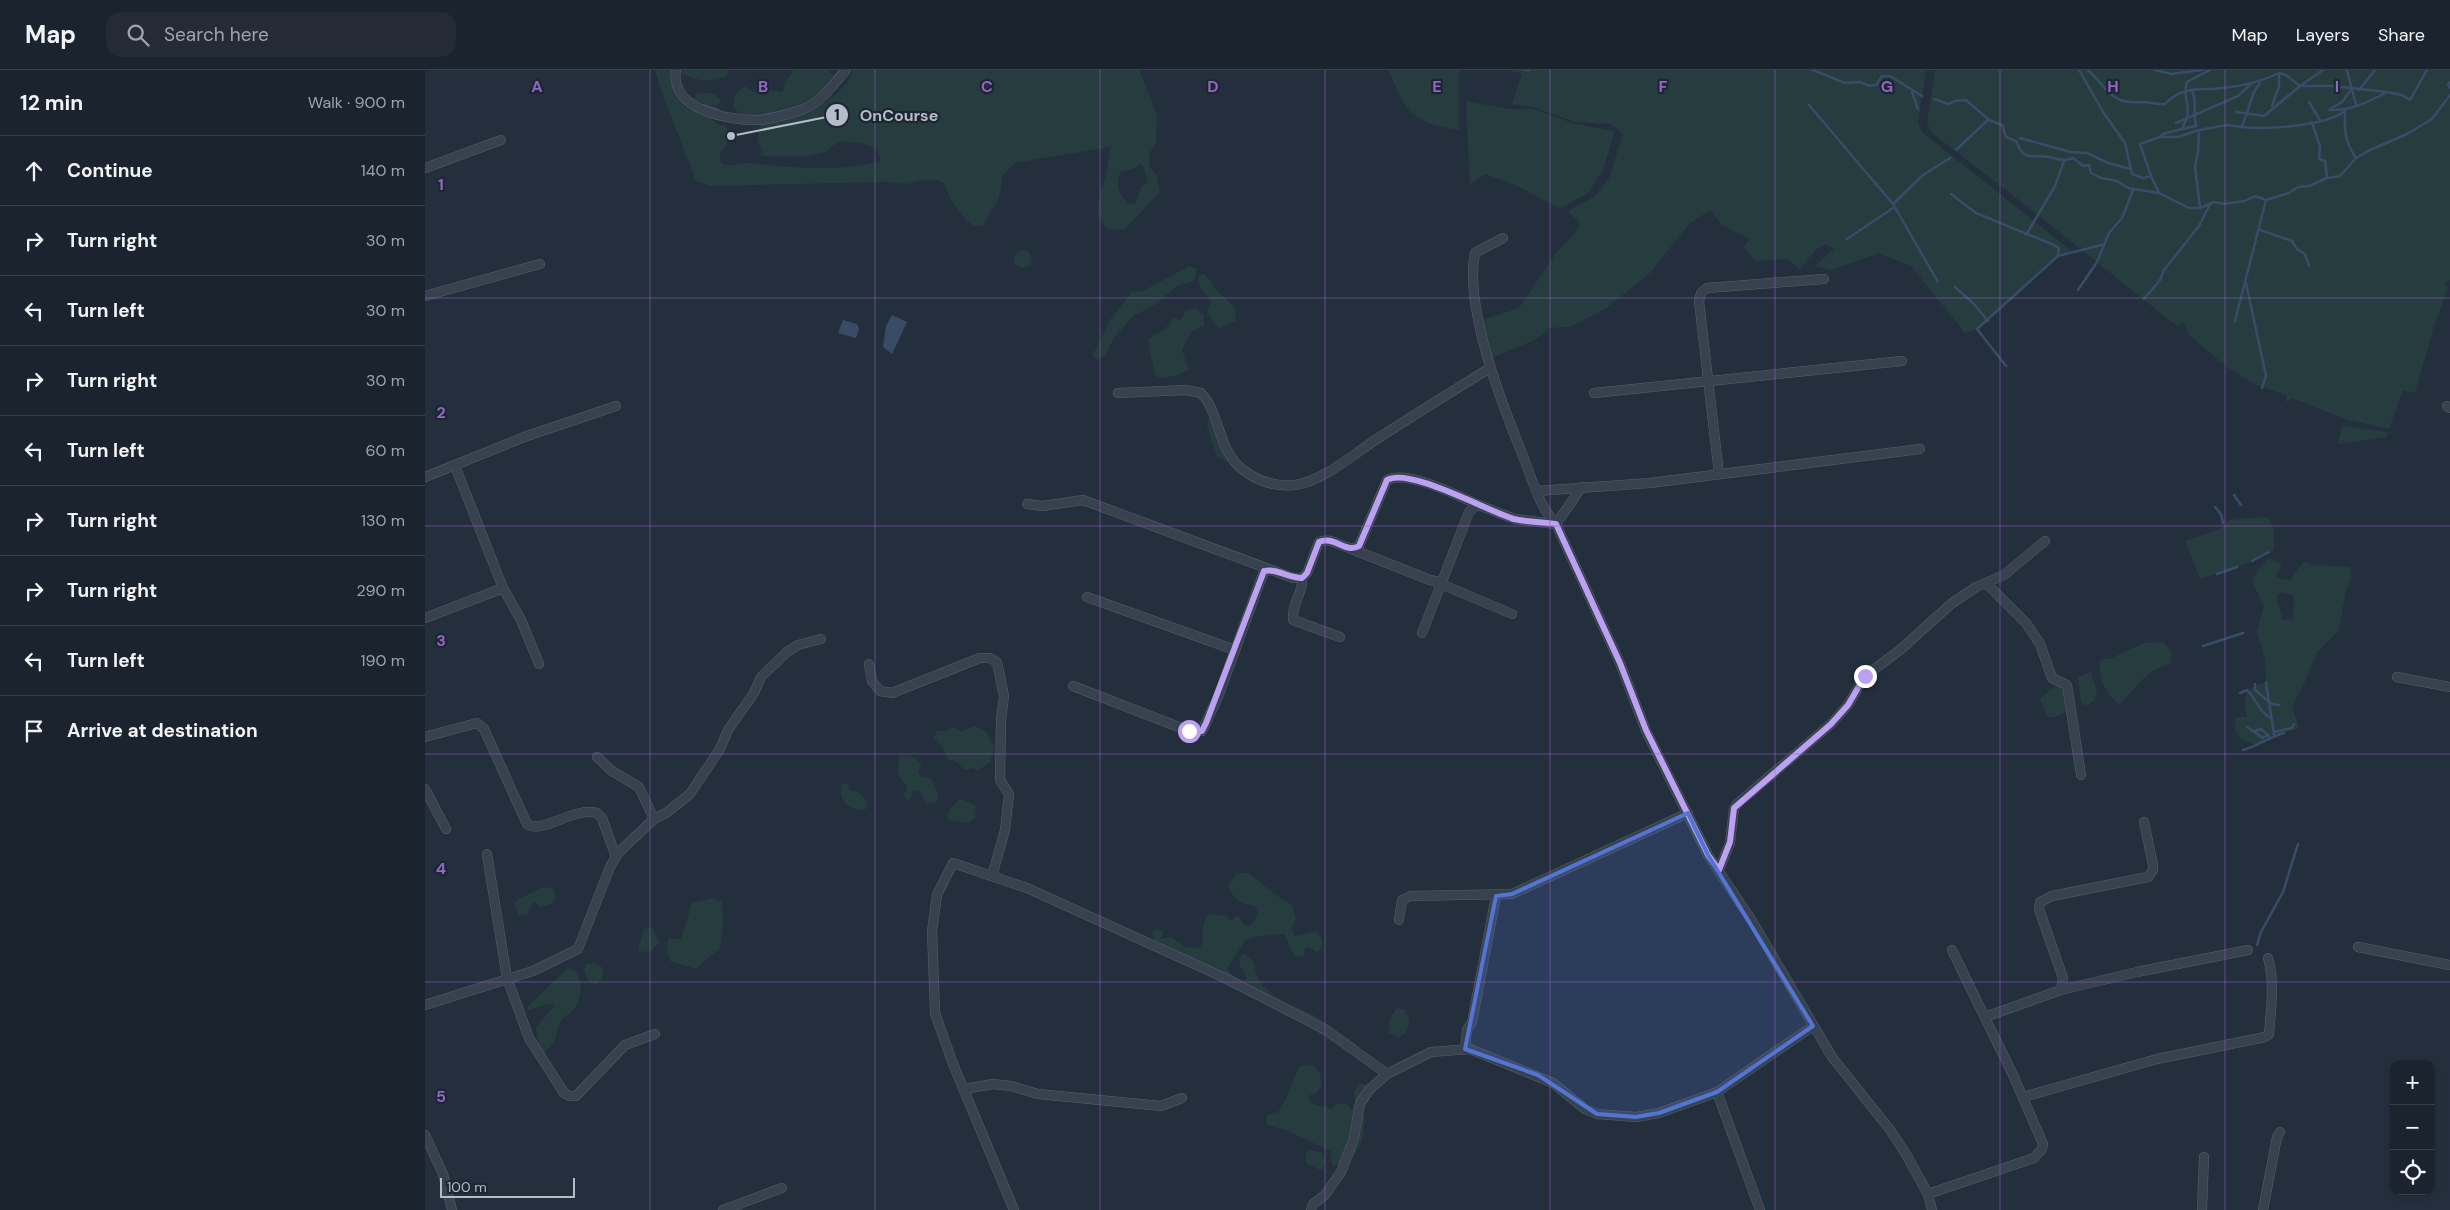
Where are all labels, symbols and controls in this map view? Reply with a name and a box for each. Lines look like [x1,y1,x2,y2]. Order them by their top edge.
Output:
search box [106,12,456,57]
text: Map [25,19,76,50]
icon: search [124,21,152,49]
text: Search here [164,22,269,47]
text: Map [2232,23,2268,47]
text: Layers [2296,23,2350,47]
text: Share [2378,23,2425,47]
text: A [531,76,543,97]
text: B [758,76,768,97]
text: C [981,76,993,97]
text: D [1207,76,1219,97]
text: E [1432,76,1442,97]
text: F [1659,76,1668,97]
text: G [1881,76,1893,97]
text: H [2107,76,2119,97]
text: I [2335,76,2339,97]
text: 12 min [20,89,83,117]
text: Walk · 900 m [308,92,405,113]
callout: OnCourse [825,99,948,130]
text: 1 [834,105,840,125]
text: OnCourse [860,105,938,126]
icon: ahead [20,157,48,185]
text: Continue [67,158,153,183]
text: 140 m [361,160,405,181]
text: 1 [438,174,444,195]
icon: right [20,227,48,255]
text: Turn right [67,228,157,253]
text: 30 m [366,230,405,251]
icon: left [20,297,48,325]
text: Turn left [67,298,145,323]
text: 30 m [366,300,405,321]
icon: right [20,367,48,395]
text: Turn right [67,368,157,393]
text: 30 m [366,370,405,391]
text: 2 [436,402,446,423]
icon: left [20,437,48,465]
text: Turn left [67,438,145,463]
text: 60 m [365,440,405,461]
icon: right [20,507,48,535]
text: Turn right [67,508,157,533]
text: 130 m [361,510,405,531]
icon: right [20,577,48,605]
text: Turn right [67,578,157,603]
text: 290 m [356,580,405,601]
text: 3 [436,630,446,651]
icon: left [20,647,48,675]
text: Turn left [67,648,145,673]
text: 190 m [361,650,405,671]
route end [1854,665,1877,688]
icon: arrive [20,717,48,745]
text: Arrive at destination [67,718,258,743]
route start [1178,720,1201,743]
text: 4 [436,858,446,879]
map controls [2390,1060,2435,1195]
button: + [2390,1060,2435,1105]
text: 5 [436,1086,446,1107]
button: − [2390,1105,2435,1150]
button: locate [2390,1150,2435,1195]
scale bar [440,1175,575,1198]
text: 100 m [447,1178,487,1196]

